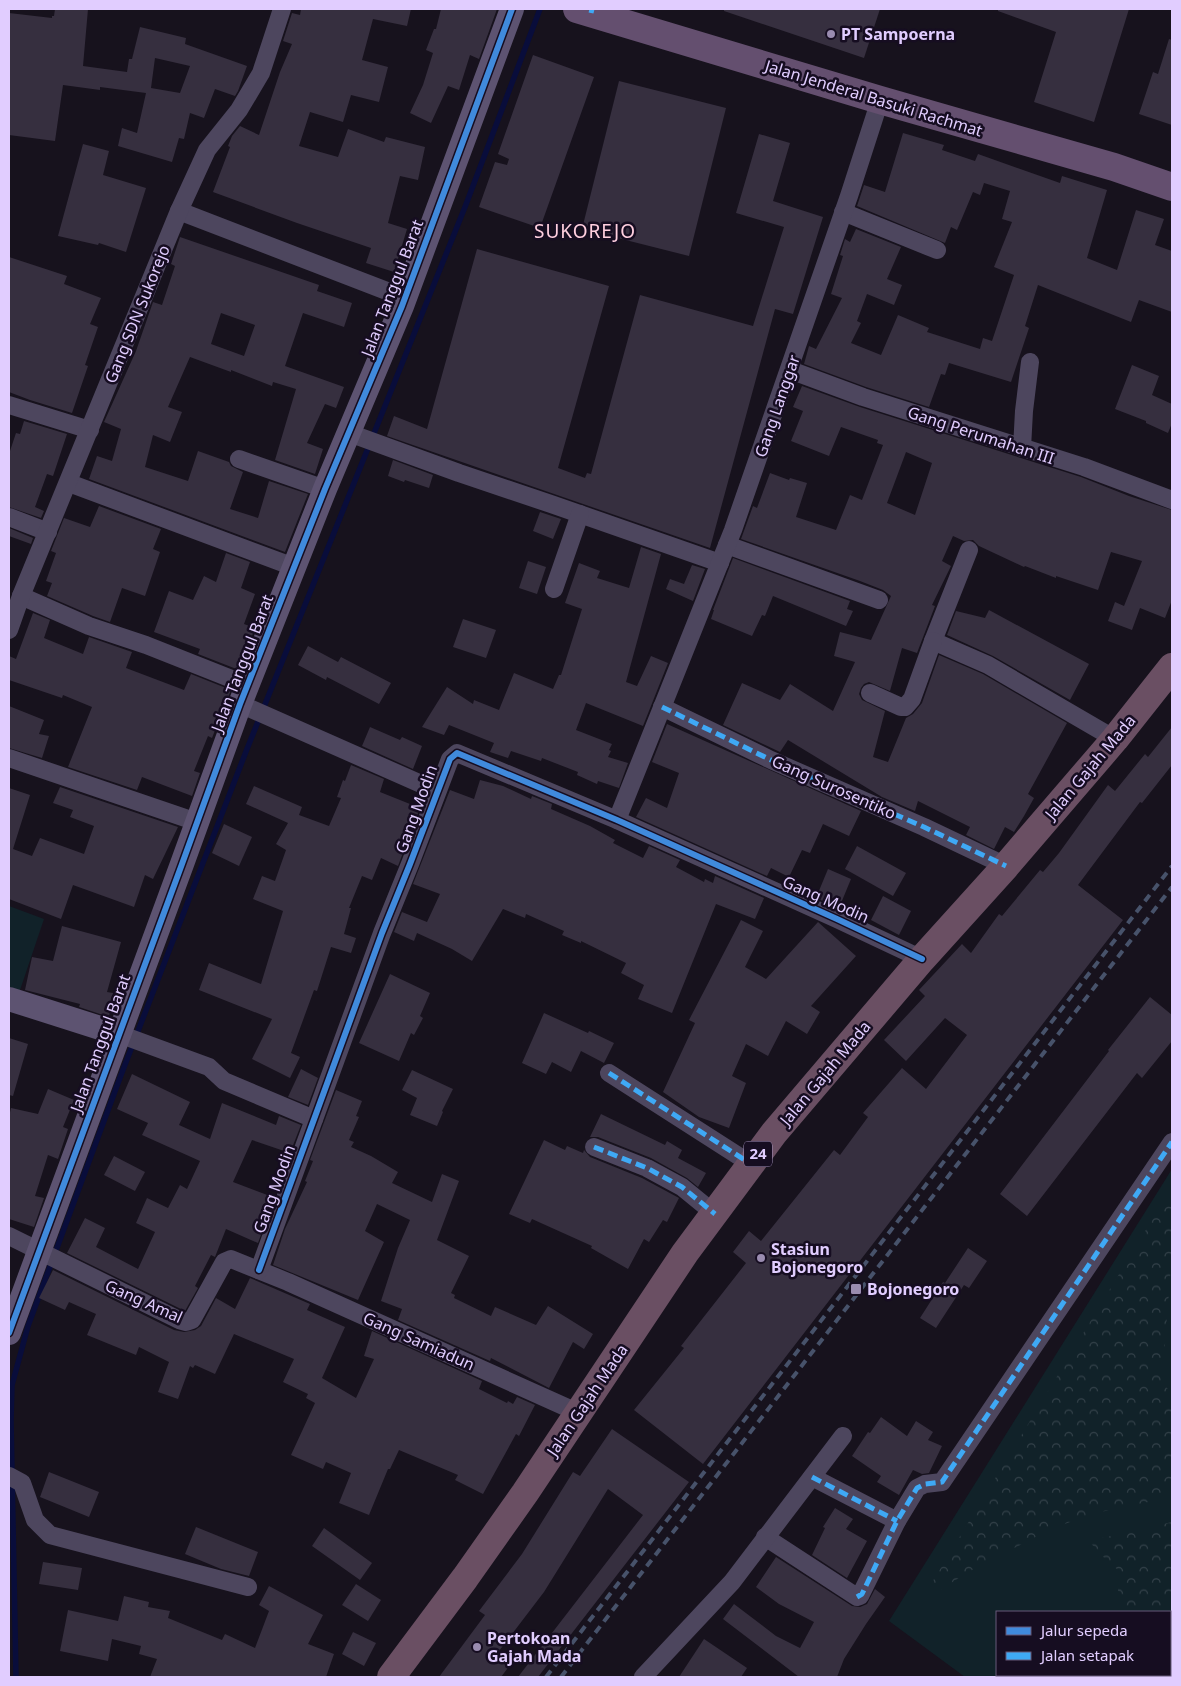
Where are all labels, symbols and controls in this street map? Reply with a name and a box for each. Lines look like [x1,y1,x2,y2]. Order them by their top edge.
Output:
place label: PT Sampoerna [841,23,955,45]
marker: PT Sampoerna [825,28,837,40]
street label: Jalan Jenderal Basuki Rachmat [761,54,986,142]
street label: Jalan Tanggul Barat [355,216,428,362]
district label: SUKOREJO [534,218,636,244]
street label: Gang SDN Sukorejo [99,242,175,386]
street label: Gang Langgar [749,351,805,460]
street label: Gang Perumahan III [905,401,1057,469]
street label: Jalan Tanggul Barat [205,591,278,737]
street label: Jalan Gajah Mada [1038,710,1140,826]
street label: Gang Surosentiko [768,750,900,824]
street label: Gang Modin [390,762,442,856]
street label: Gang Modin [779,870,873,928]
street label: Jalan Tanggul Barat [64,971,135,1117]
street label: Jalan Gajah Mada [773,1016,875,1132]
street label: Gang Modin [248,1142,300,1236]
road number: 24 [744,1142,772,1166]
place label: Stasiun Bojonegoro [771,1238,863,1278]
marker: Stasiun Bojonegoro [755,1252,767,1264]
street label: Gang Amal [102,1274,186,1328]
place label: Bojonegoro [867,1278,959,1300]
marker: Bojonegoro [849,1282,863,1296]
street label: Gang Samiadun [360,1307,478,1375]
street label: Jalan Gajah Mada [540,1340,633,1462]
legend [996,1611,1171,1676]
text: Jalur sepeda [1039,1620,1128,1640]
place label: Pertokoan Gajah Mada [487,1627,581,1667]
marker: Pertokoan Gajah Mada [471,1641,483,1653]
text: Jalan setapak [1039,1645,1134,1665]

